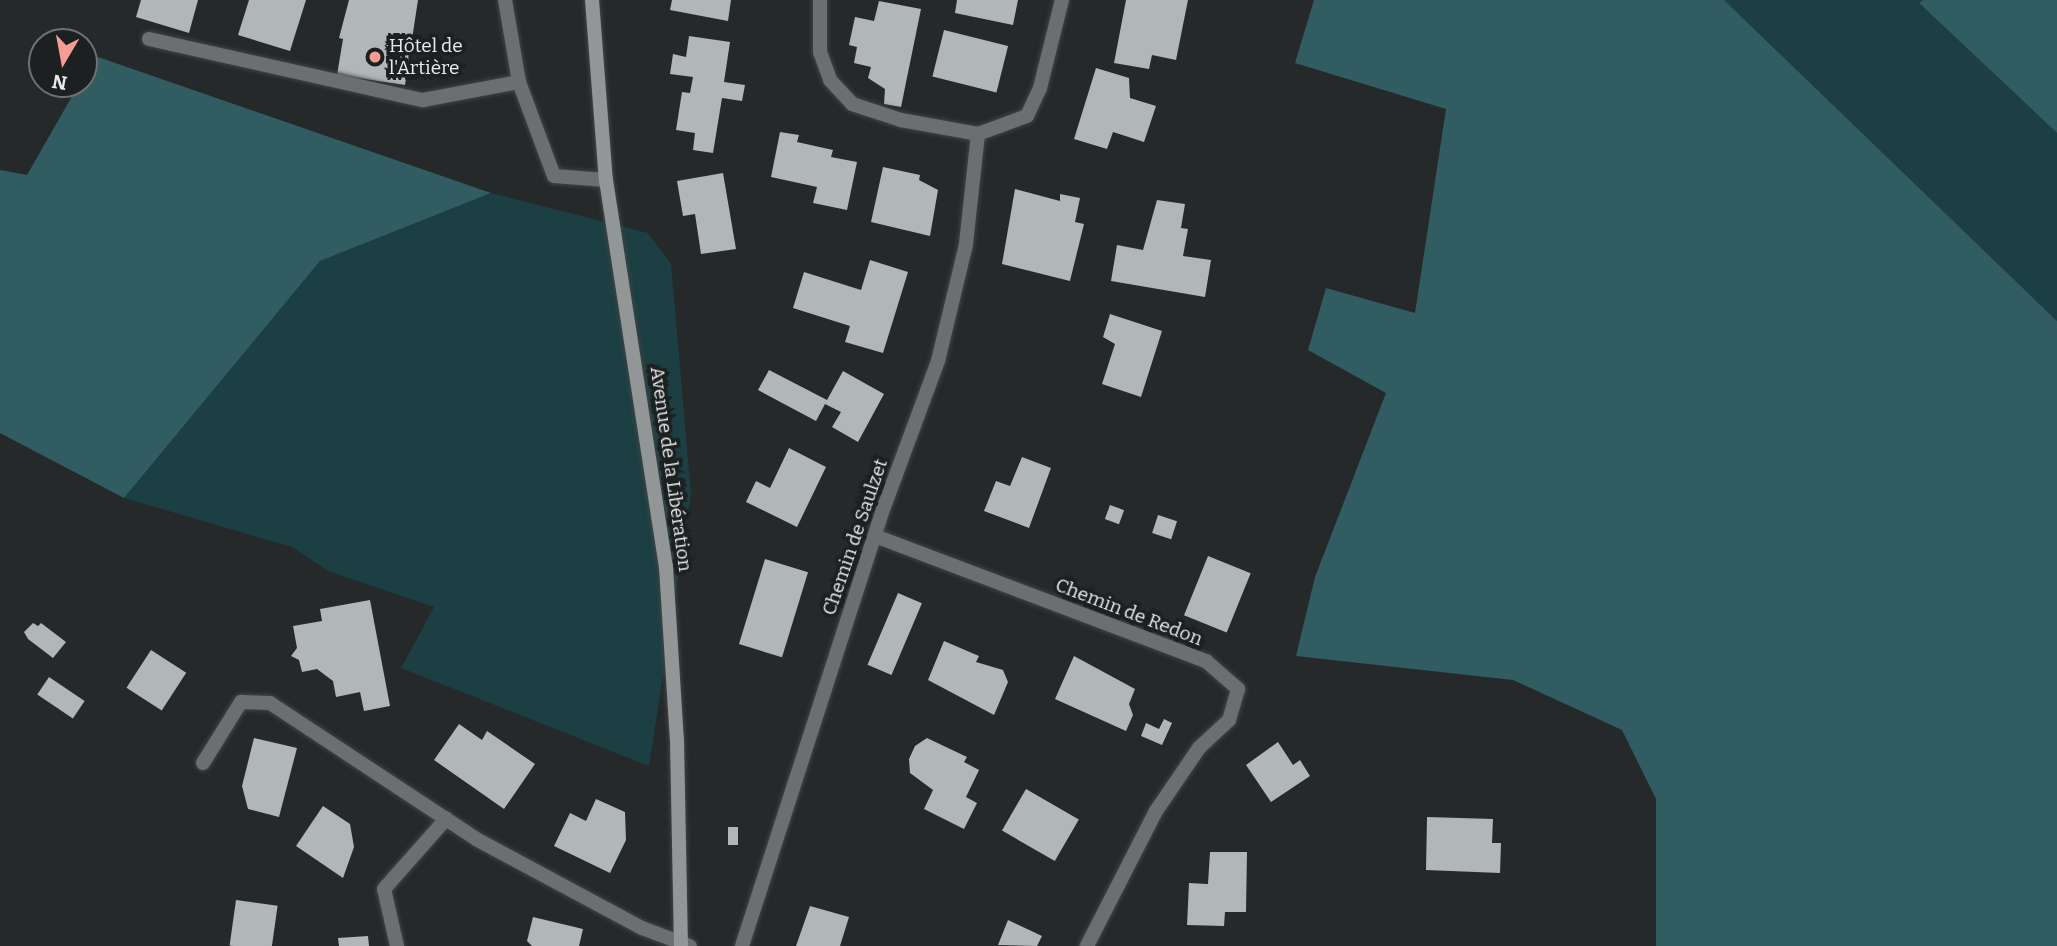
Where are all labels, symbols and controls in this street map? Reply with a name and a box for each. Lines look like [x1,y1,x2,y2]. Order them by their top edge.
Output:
north arrow [28,28,98,98]
place label: Hôtel de l'Artière [389,35,463,79]
marker: Hôtel de l'Artière [367,49,383,65]
text: N [50,70,69,95]
street label: Avenue de la Libération [645,365,697,573]
street label: Chemin de Saulzet [818,456,892,618]
street label: Chemin de Redon [1052,573,1206,651]

